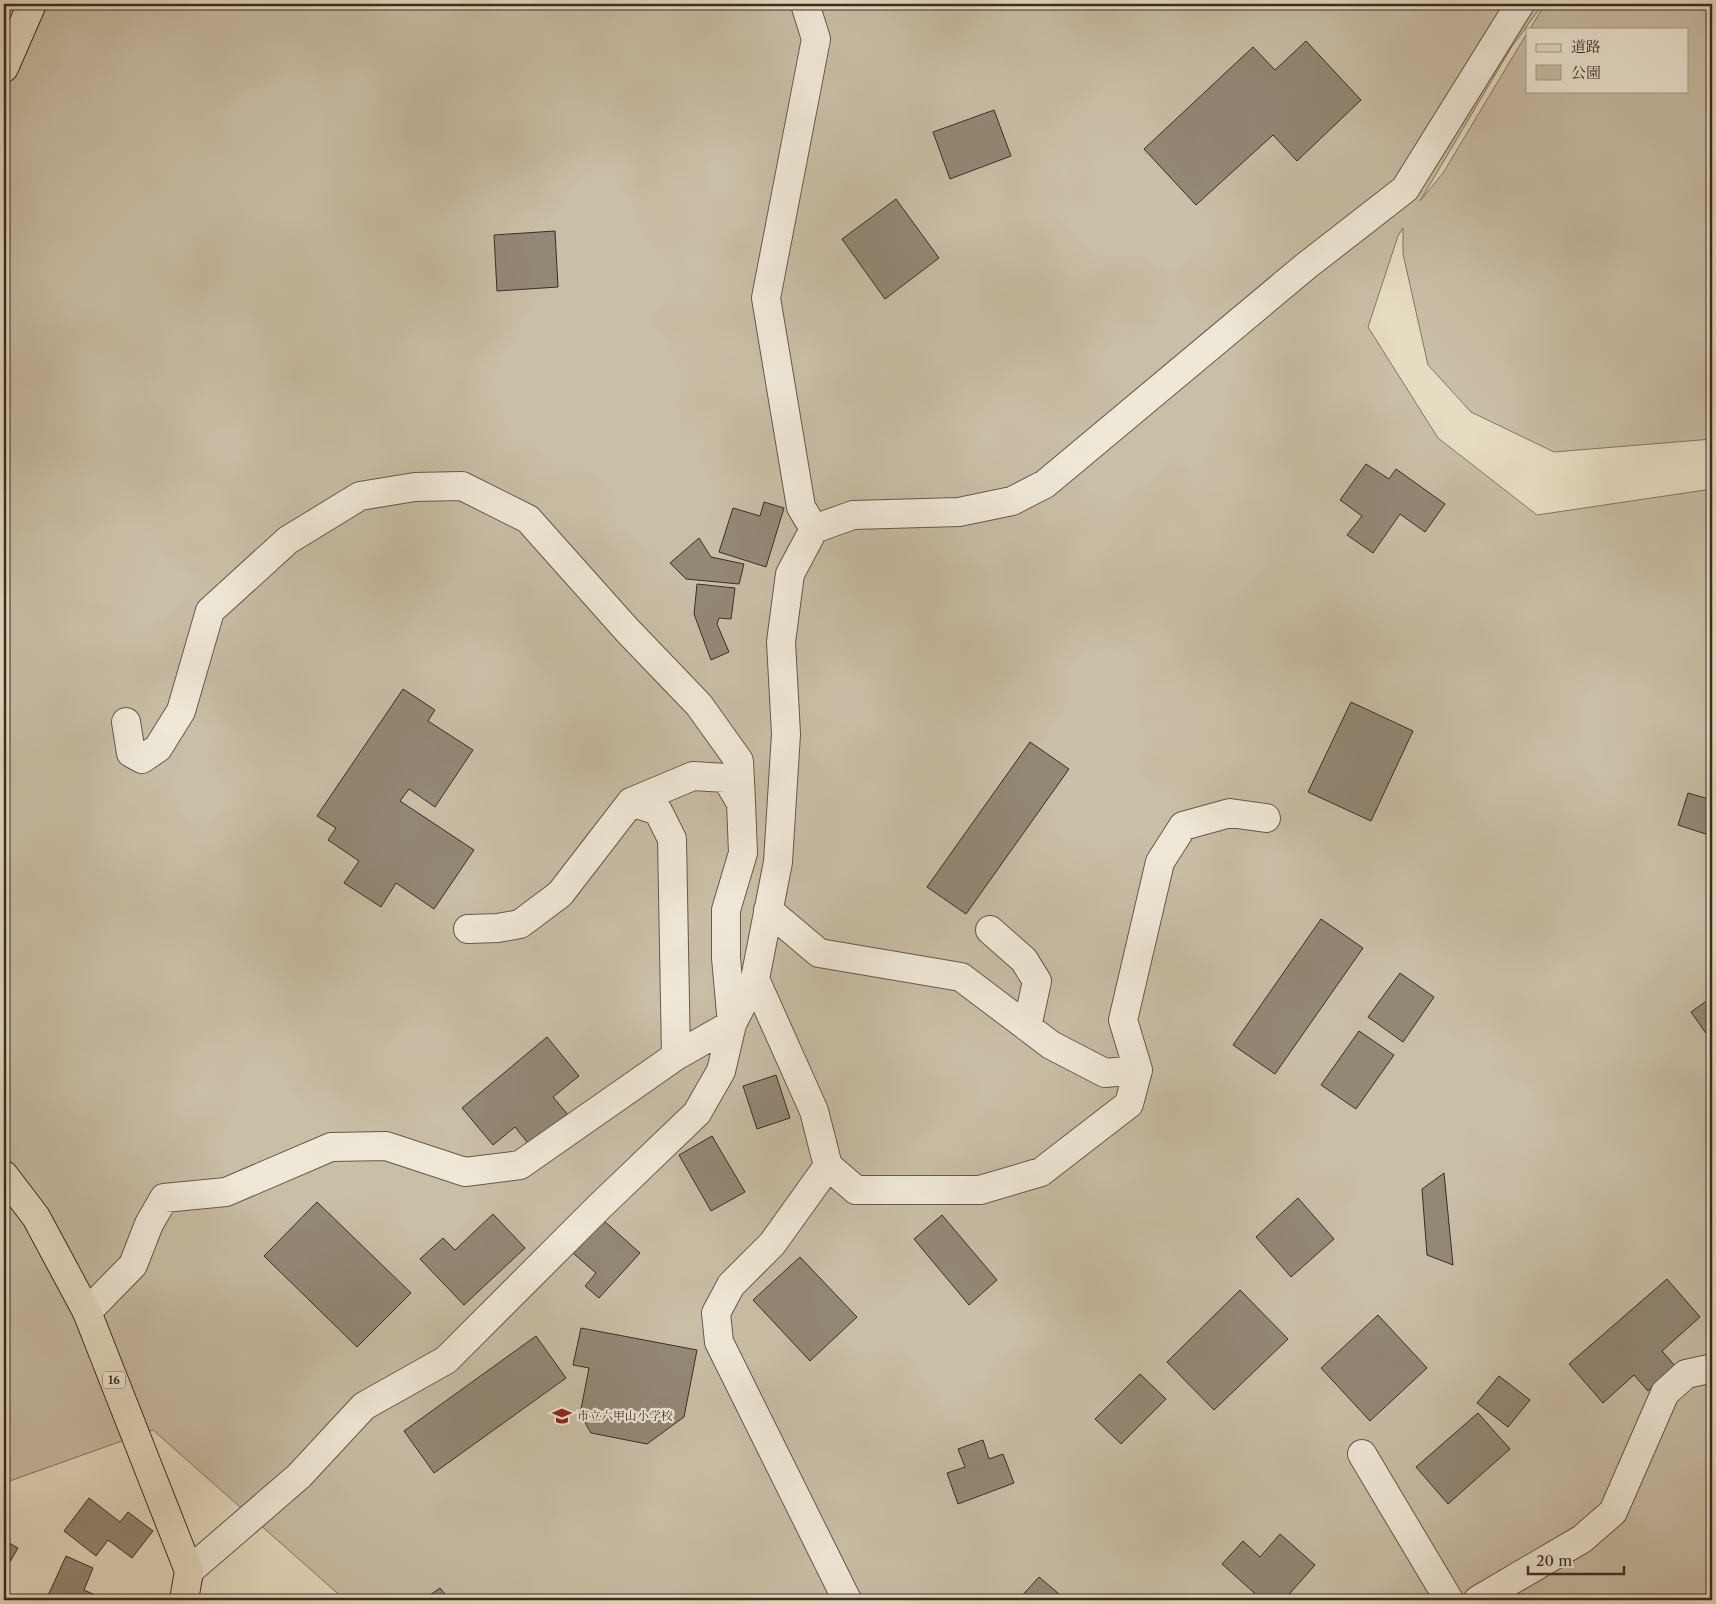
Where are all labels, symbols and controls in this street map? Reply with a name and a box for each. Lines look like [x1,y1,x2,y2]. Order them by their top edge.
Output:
legend [1526,28,1688,92]
text: 道路 [1571,37,1601,56]
text: 公園 [1571,63,1601,82]
road number: 16 [103,1372,125,1388]
school or university icon: 市立六甲山小学校 [551,1405,573,1427]
place label: 市立六甲山小学校 [577,1408,673,1423]
scale bar [1528,1544,1625,1576]
text: 20 m [1536,1551,1572,1570]

